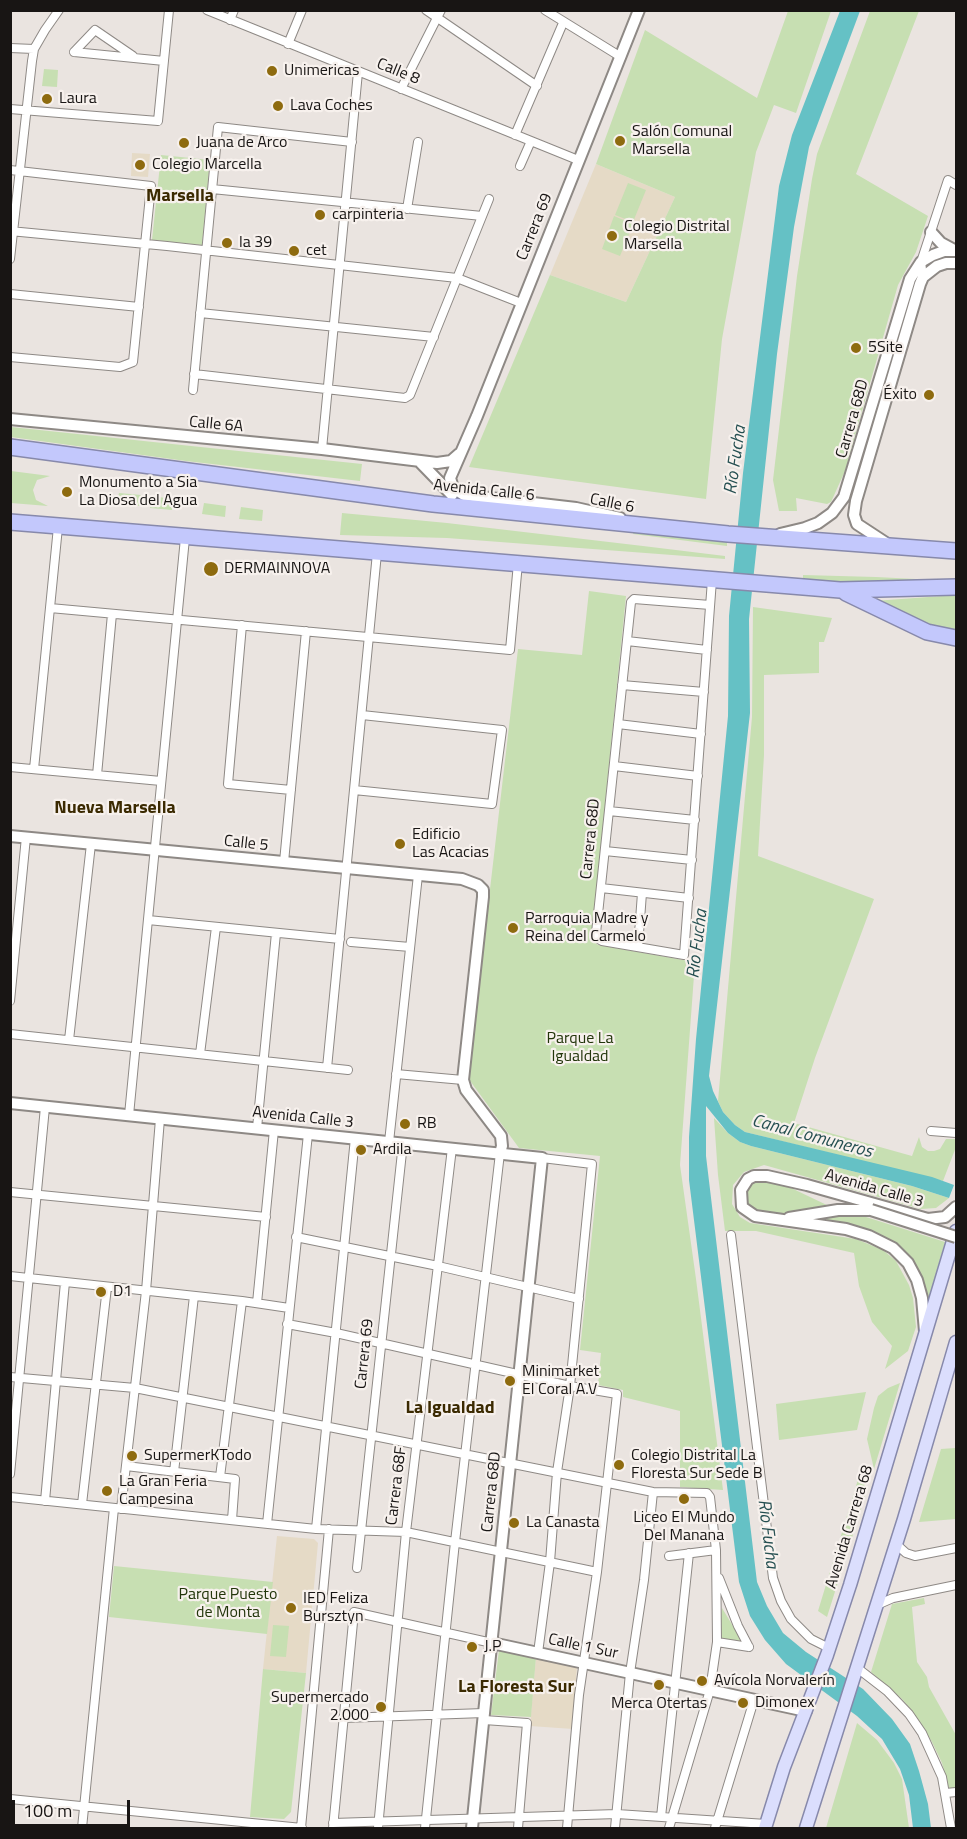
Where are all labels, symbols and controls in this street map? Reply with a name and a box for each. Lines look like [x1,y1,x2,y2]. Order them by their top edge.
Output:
street label: Calle 8 [374,55,422,89]
place label: Unimericas [284,61,359,81]
marker: Unimericas [265,64,279,78]
place label: Laura [59,89,97,109]
marker: Laura [40,92,54,106]
place label: Lava Coches [290,96,373,116]
marker: Lava Coches [271,99,285,113]
place label: Salón Comunal Marsella [632,122,732,160]
place label: Juana de Arco [196,133,288,153]
marker: Salón Comunal Marsella [613,134,627,148]
marker: Juana de Arco [177,136,191,150]
place label: Colegio Marcella [152,155,262,175]
marker: Colegio Marcella [133,158,147,172]
district label: Marsella [146,186,214,208]
street label: Carrera 69 [513,191,557,263]
place label: carpinteria [332,205,404,225]
marker: carpinteria [313,208,327,222]
place label: Colegio Distrital Marsella [624,217,730,255]
marker: Colegio Distrital Marsella [605,229,619,243]
place label: la 39 [239,233,272,253]
marker: la 39 [220,236,234,250]
place label: cet [306,241,327,261]
marker: cet [287,244,301,258]
place label: 5Site [868,338,903,358]
marker: 5Site [849,341,863,355]
street label: Carrera 68D [833,377,873,461]
place label: Éxito [883,385,917,405]
marker: Éxito [922,388,936,402]
street label: Calle 6A [188,413,244,437]
water label: Río Fucha [720,424,752,496]
place label: Monumento a Sia La Diosa del Agua [79,473,197,511]
street label: Avenida Calle 6 [432,476,536,506]
marker: Monumento a Sia La Diosa del Agua [60,485,74,499]
street label: Calle 6 [588,490,636,518]
place label: DERMAINNOVA [224,559,330,579]
marker: DERMAINNOVA [202,560,220,578]
district label: Nueva Marsella [54,798,176,820]
street label: Carrera 68D [577,798,605,880]
place label: Edificio Las Acacias [412,825,489,863]
street label: Calle 5 [223,832,269,856]
marker: Edificio Las Acacias [393,837,407,851]
water label: Río Fucha [683,908,713,980]
place label: Parroquia Madre y Reina del Carmelo [525,909,648,947]
marker: Parroquia Madre y Reina del Carmelo [506,921,520,935]
park label: Parque La Igualdad [547,1029,613,1067]
street label: Avenida Calle 3 [251,1103,355,1133]
water label: Canal Comuneros [749,1111,875,1163]
place label: RB [417,1114,437,1134]
marker: RB [398,1117,412,1131]
place label: Ardila [373,1140,412,1160]
marker: Ardila [354,1143,368,1157]
street label: Avenida Calle 3 [822,1166,926,1212]
place label: D1 [113,1282,132,1302]
marker: D1 [94,1285,108,1299]
street label: Carrera 69 [352,1318,378,1390]
place label: Minimarket El Coral A.V [522,1362,599,1400]
marker: Minimarket El Coral A.V [503,1374,517,1388]
district label: La Igualdad [405,1398,495,1420]
place label: SupermerKTodo [144,1446,252,1466]
street label: Carrera 68F [383,1446,411,1526]
place label: Colegio Distrital La Floresta Sur Sede B [631,1446,763,1484]
marker: SupermerKTodo [125,1449,139,1463]
street label: Carrera 68D [478,1451,506,1533]
marker: Colegio Distrital La Floresta Sur Sede B [612,1458,626,1472]
street label: Avenida Carrera 68 [822,1463,878,1591]
place label: La Gran Feria Campesina [119,1472,207,1510]
marker: La Gran Feria Campesina [100,1484,114,1498]
marker: Liceo El Mundo Del Manana [677,1492,691,1506]
water label: Río Fucha [752,1498,782,1570]
place label: Liceo El Mundo Del Manana [633,1508,735,1546]
place label: La Canasta [526,1513,600,1533]
marker: La Canasta [507,1516,521,1530]
park label: Parque Puesto de Monta [179,1585,277,1623]
place label: IED Feliza Bursztyn [303,1589,368,1627]
marker: IED Feliza Bursztyn [284,1601,298,1615]
street label: Calle 1 Sur [546,1630,620,1664]
place label: J.P [484,1637,502,1657]
marker: J.P [465,1640,479,1654]
place label: Avícola Norvalerín [714,1671,835,1691]
marker: Avícola Norvalerín [695,1674,709,1688]
district label: La Floresta Sur [458,1677,574,1699]
marker: Merca Otertas [652,1678,666,1692]
place label: Supermercado 2.000 [271,1688,369,1726]
place label: Dimonex [755,1693,814,1713]
place label: Merca Otertas [611,1694,707,1714]
marker: Dimonex [736,1696,750,1710]
marker: Supermercado 2.000 [374,1700,388,1714]
scale bar [15,1788,134,1826]
text: 100 m [23,1797,72,1824]

